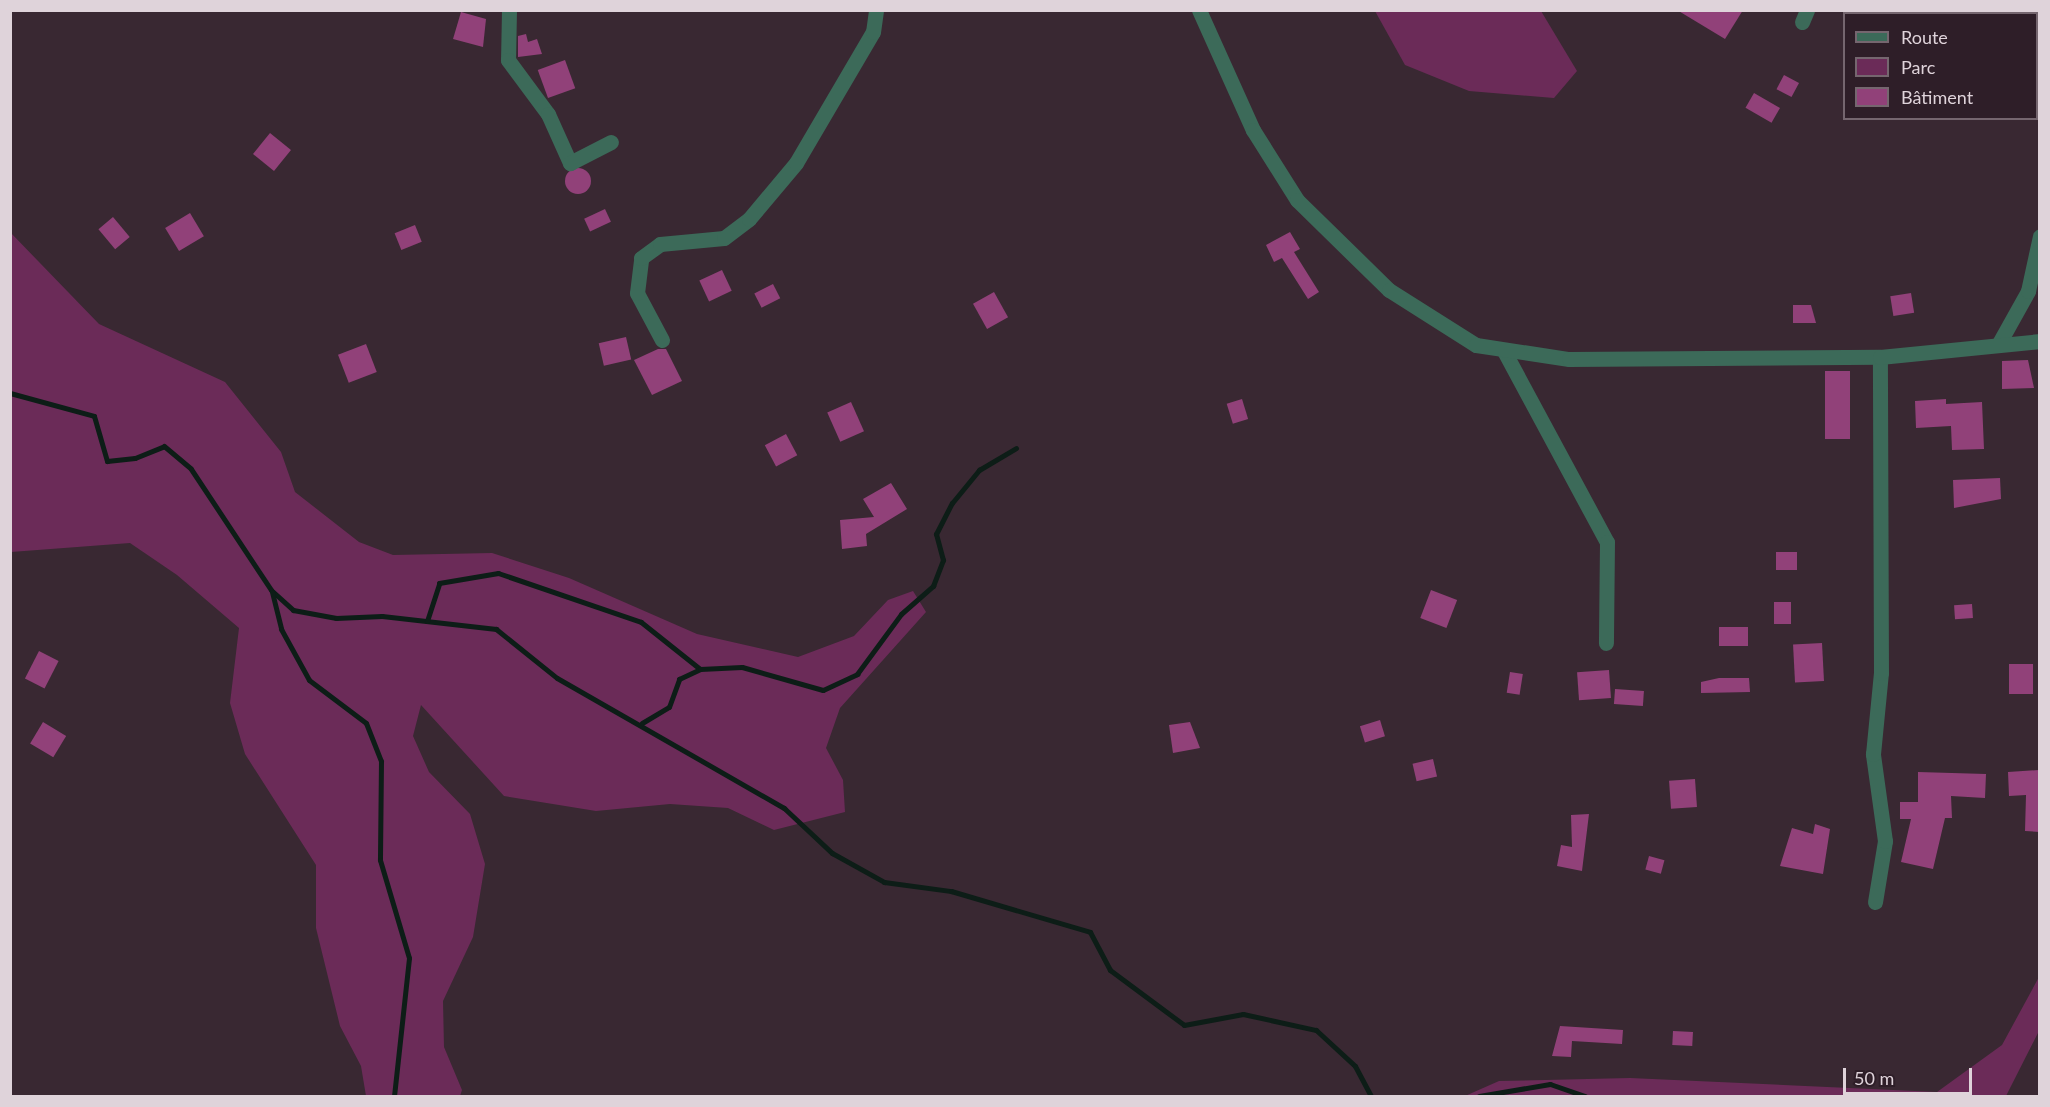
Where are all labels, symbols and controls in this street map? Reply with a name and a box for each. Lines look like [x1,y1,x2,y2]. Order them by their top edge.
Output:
legend [1843,12,2038,120]
text: Route [1901,26,1948,48]
text: Parc [1901,56,1935,78]
text: Bâtiment [1901,86,1973,108]
scale bar [1846,1056,1975,1094]
text: 50 m [1854,1067,1894,1089]

